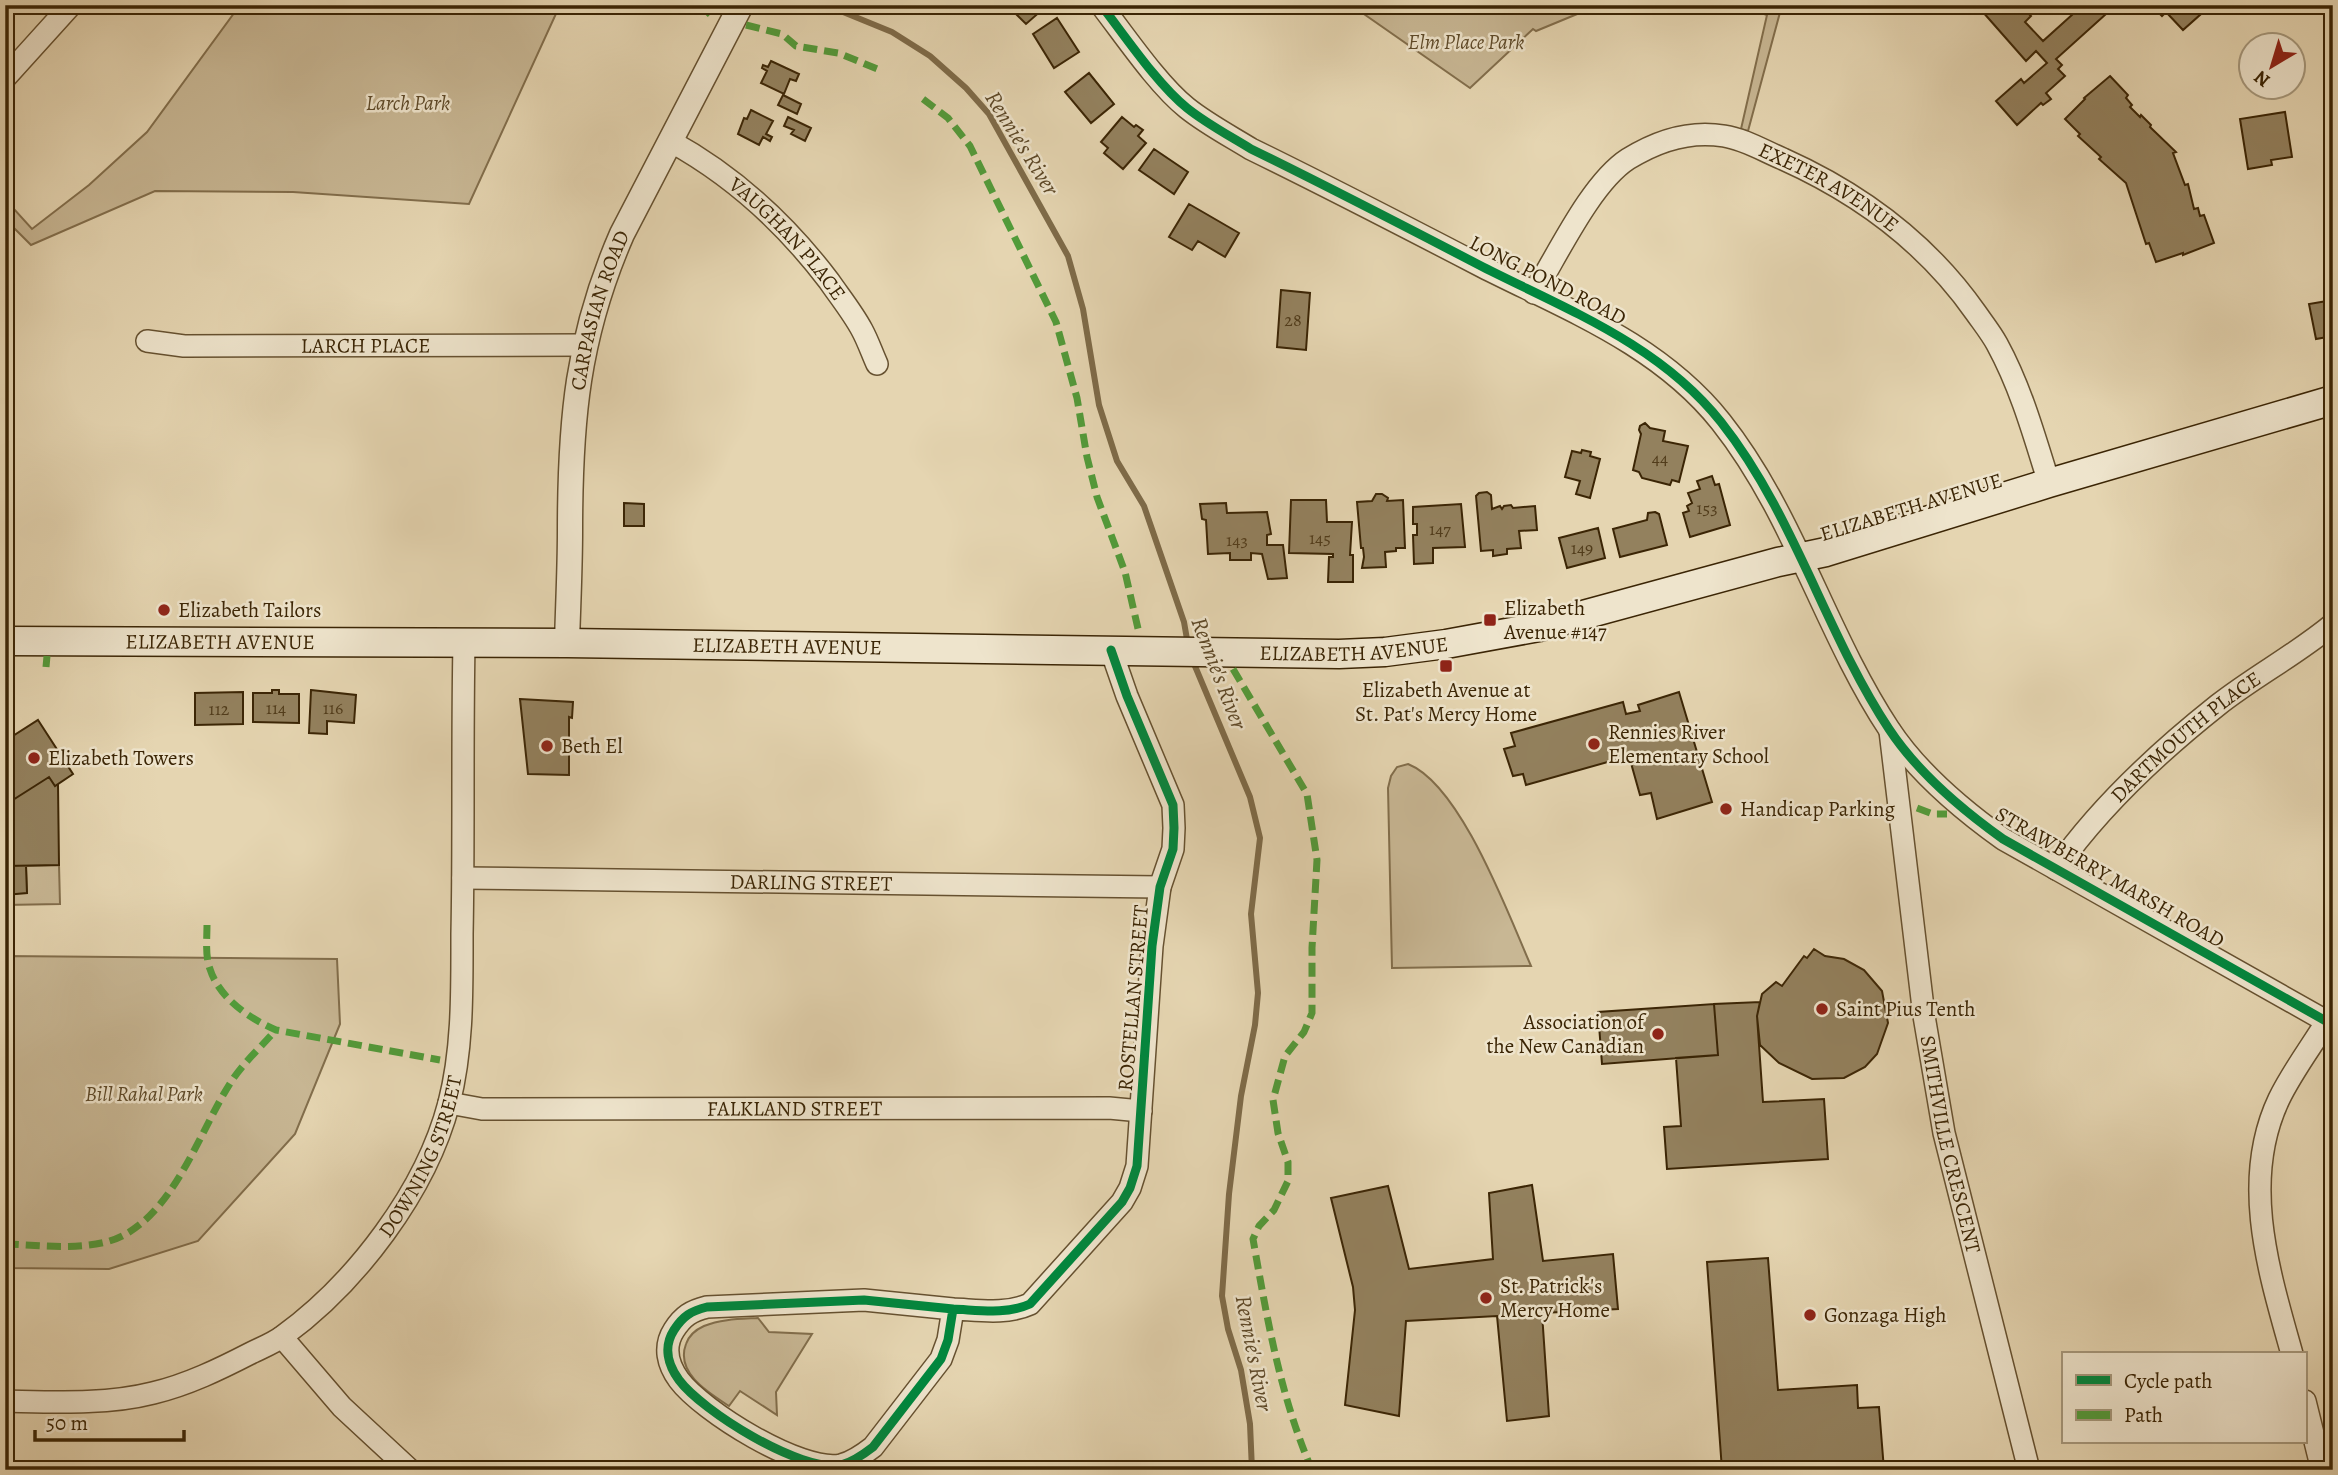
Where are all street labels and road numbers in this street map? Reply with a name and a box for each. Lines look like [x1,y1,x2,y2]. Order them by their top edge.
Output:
street label: EXETER AVENUE [1754,136,1905,238]
street label: VAUGHAN PLACE [722,170,852,306]
street label: CARPASIAN ROAD [564,226,636,392]
street label: LONG POND ROAD [1465,228,1631,332]
street label: LARCH PLACE [301,331,431,360]
street label: ELIZABETH AVENUE [1816,466,2006,548]
street label: ELIZABETH AVENUE [125,627,315,656]
street label: ELIZABETH AVENUE [1259,630,1450,668]
street label: ELIZABETH AVENUE [692,631,882,661]
street label: DARTMOUTH PLACE [2104,665,2266,809]
street label: STRAWBERRY MARSH ROAD [1990,800,2230,954]
street label: DARLING STREET [730,867,893,898]
street label: ROSTELLAN STREET [1111,903,1155,1092]
street label: SMITHVILLE CRESCENT [1914,1033,1988,1257]
street label: DOWNING STREET [372,1073,469,1243]
street label: FALKLAND STREET [707,1094,883,1123]

